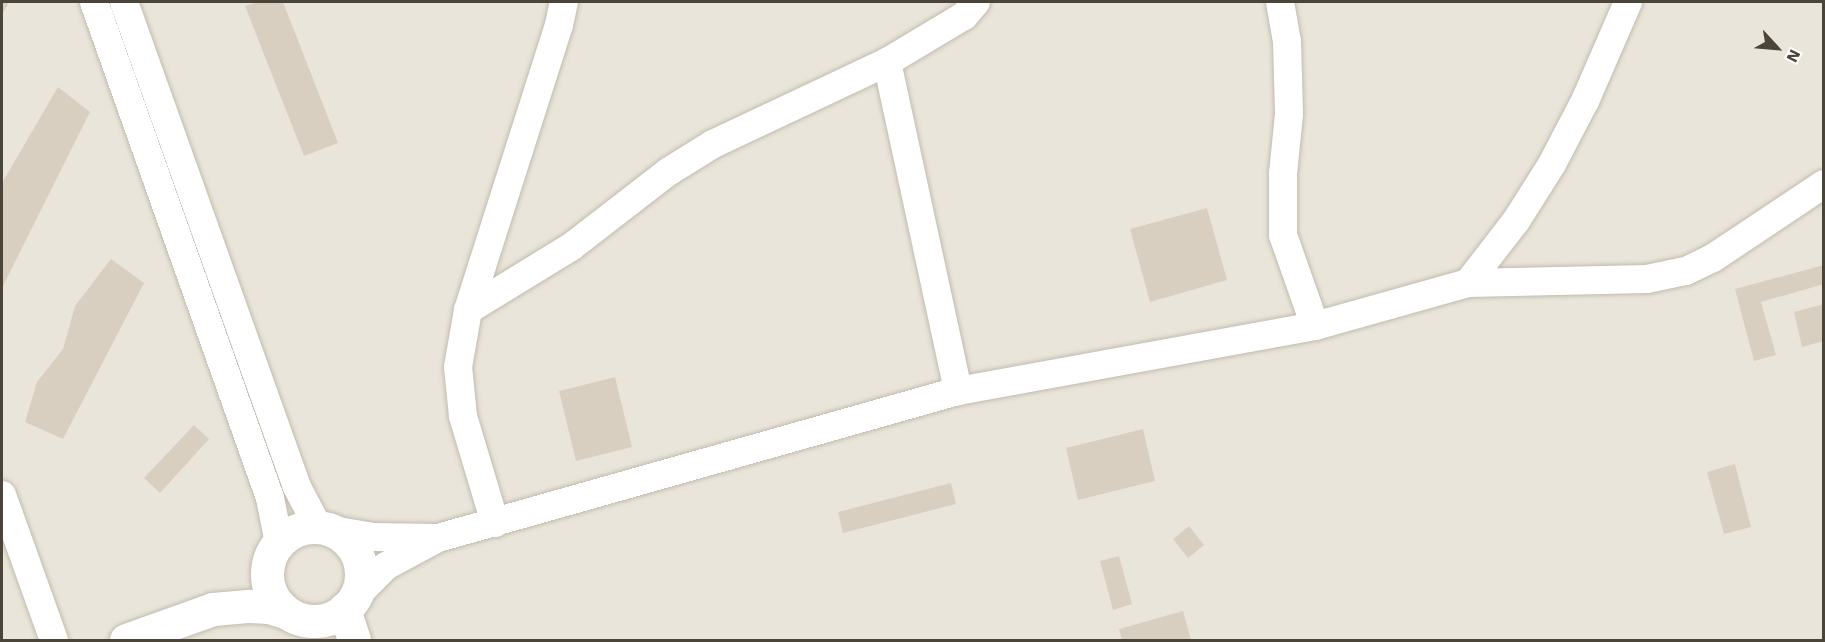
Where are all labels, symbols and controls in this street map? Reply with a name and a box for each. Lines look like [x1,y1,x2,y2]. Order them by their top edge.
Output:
north arrow [1747,18,1807,78]
text: N [1782,47,1805,66]

